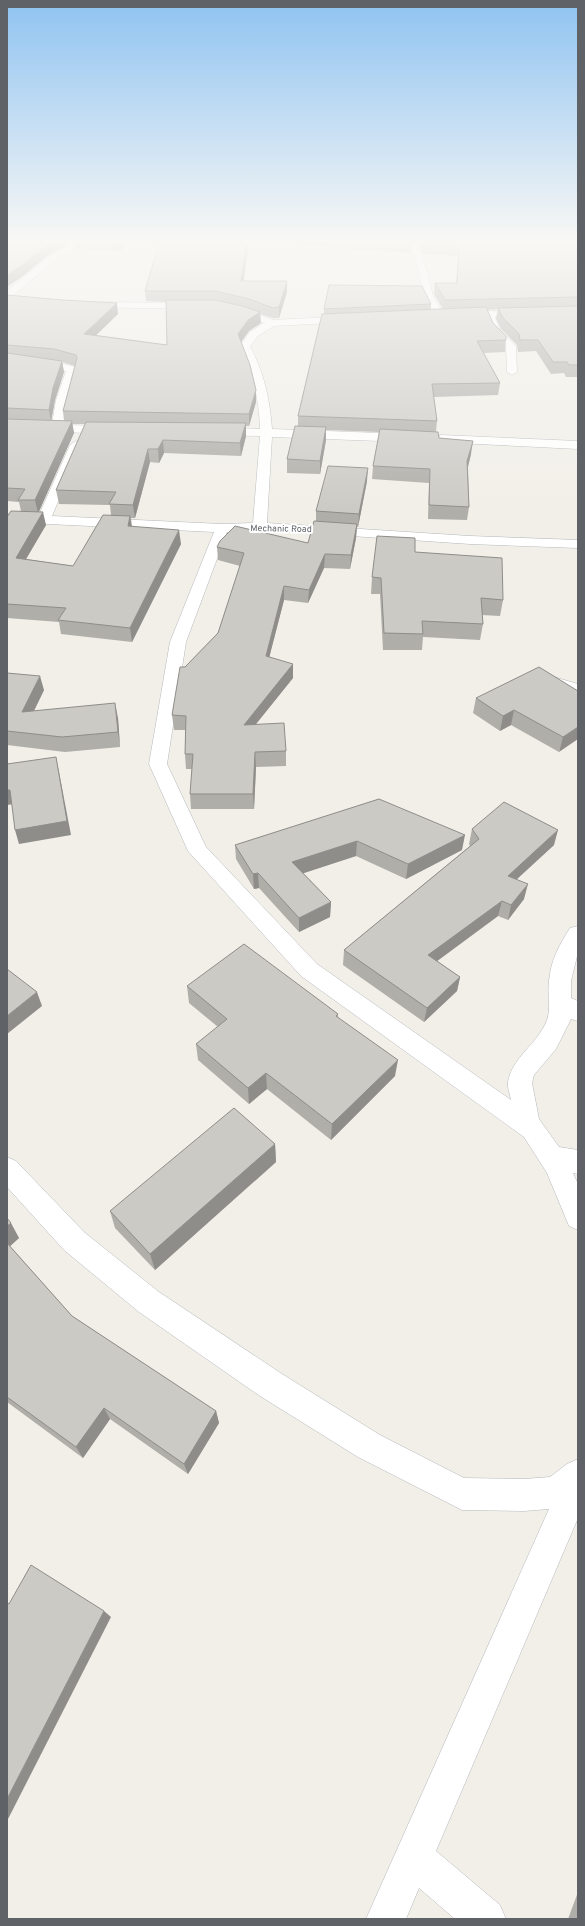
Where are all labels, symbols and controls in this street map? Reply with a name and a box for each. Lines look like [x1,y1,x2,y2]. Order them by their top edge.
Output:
street label: Mechanic Road [250,523,312,535]

